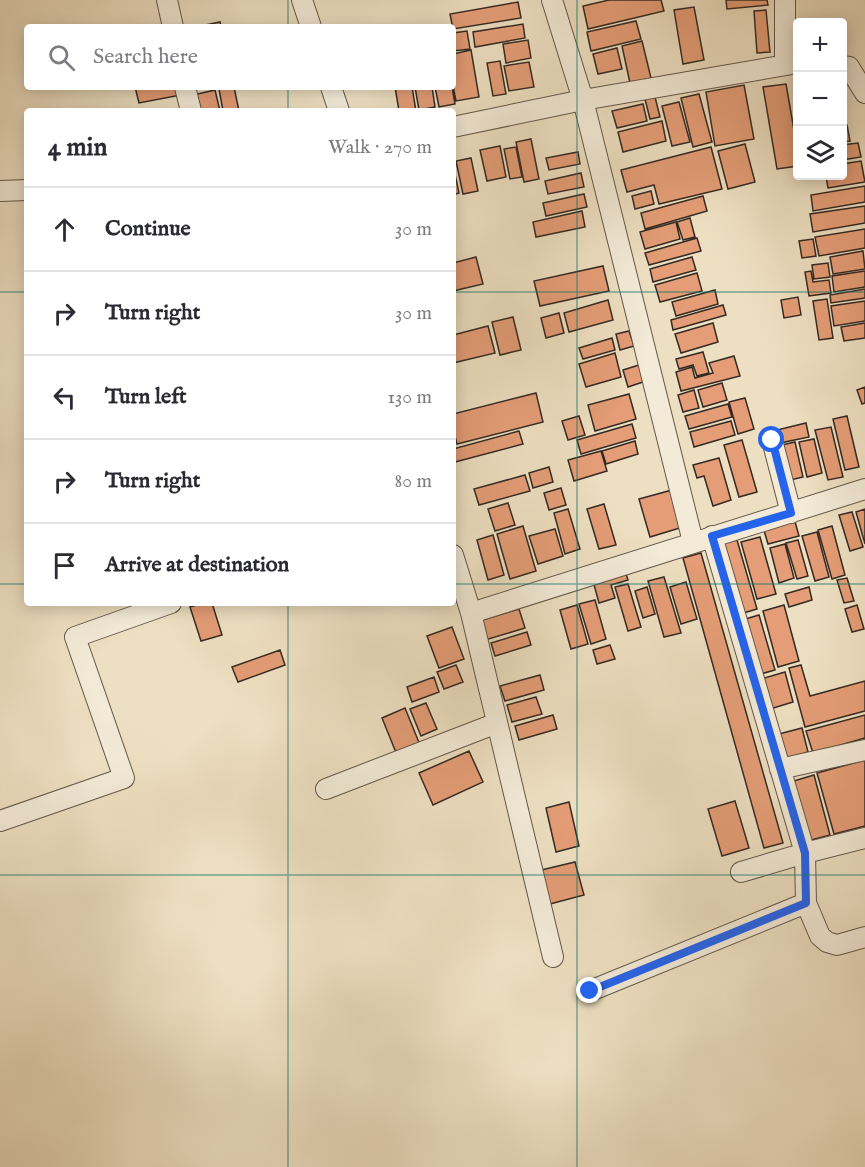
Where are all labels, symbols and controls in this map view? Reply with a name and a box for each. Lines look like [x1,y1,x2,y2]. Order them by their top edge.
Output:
map controls [793,18,847,180]
button: + [793,18,847,72]
search box [24,24,456,90]
icon: search [45,41,78,74]
text: Search here [93,43,198,71]
button: − [793,72,847,126]
button: layers [793,126,847,180]
text: 4 min [48,131,107,164]
text: Walk · 270 m [328,135,432,160]
icon: ahead [48,213,81,246]
text: Continue [105,215,191,243]
text: 30 m [395,217,432,242]
icon: right [48,297,81,330]
text: Turn right [105,299,200,327]
text: 30 m [395,301,432,326]
icon: left [48,381,81,414]
text: Turn left [105,383,187,411]
text: 130 m [387,385,432,410]
route start [758,426,784,452]
icon: right [48,465,81,498]
text: Turn right [105,467,200,495]
text: 80 m [395,469,432,494]
icon: arrive [48,549,81,582]
text: Arrive at destination [105,551,289,579]
route end [576,977,602,1003]

